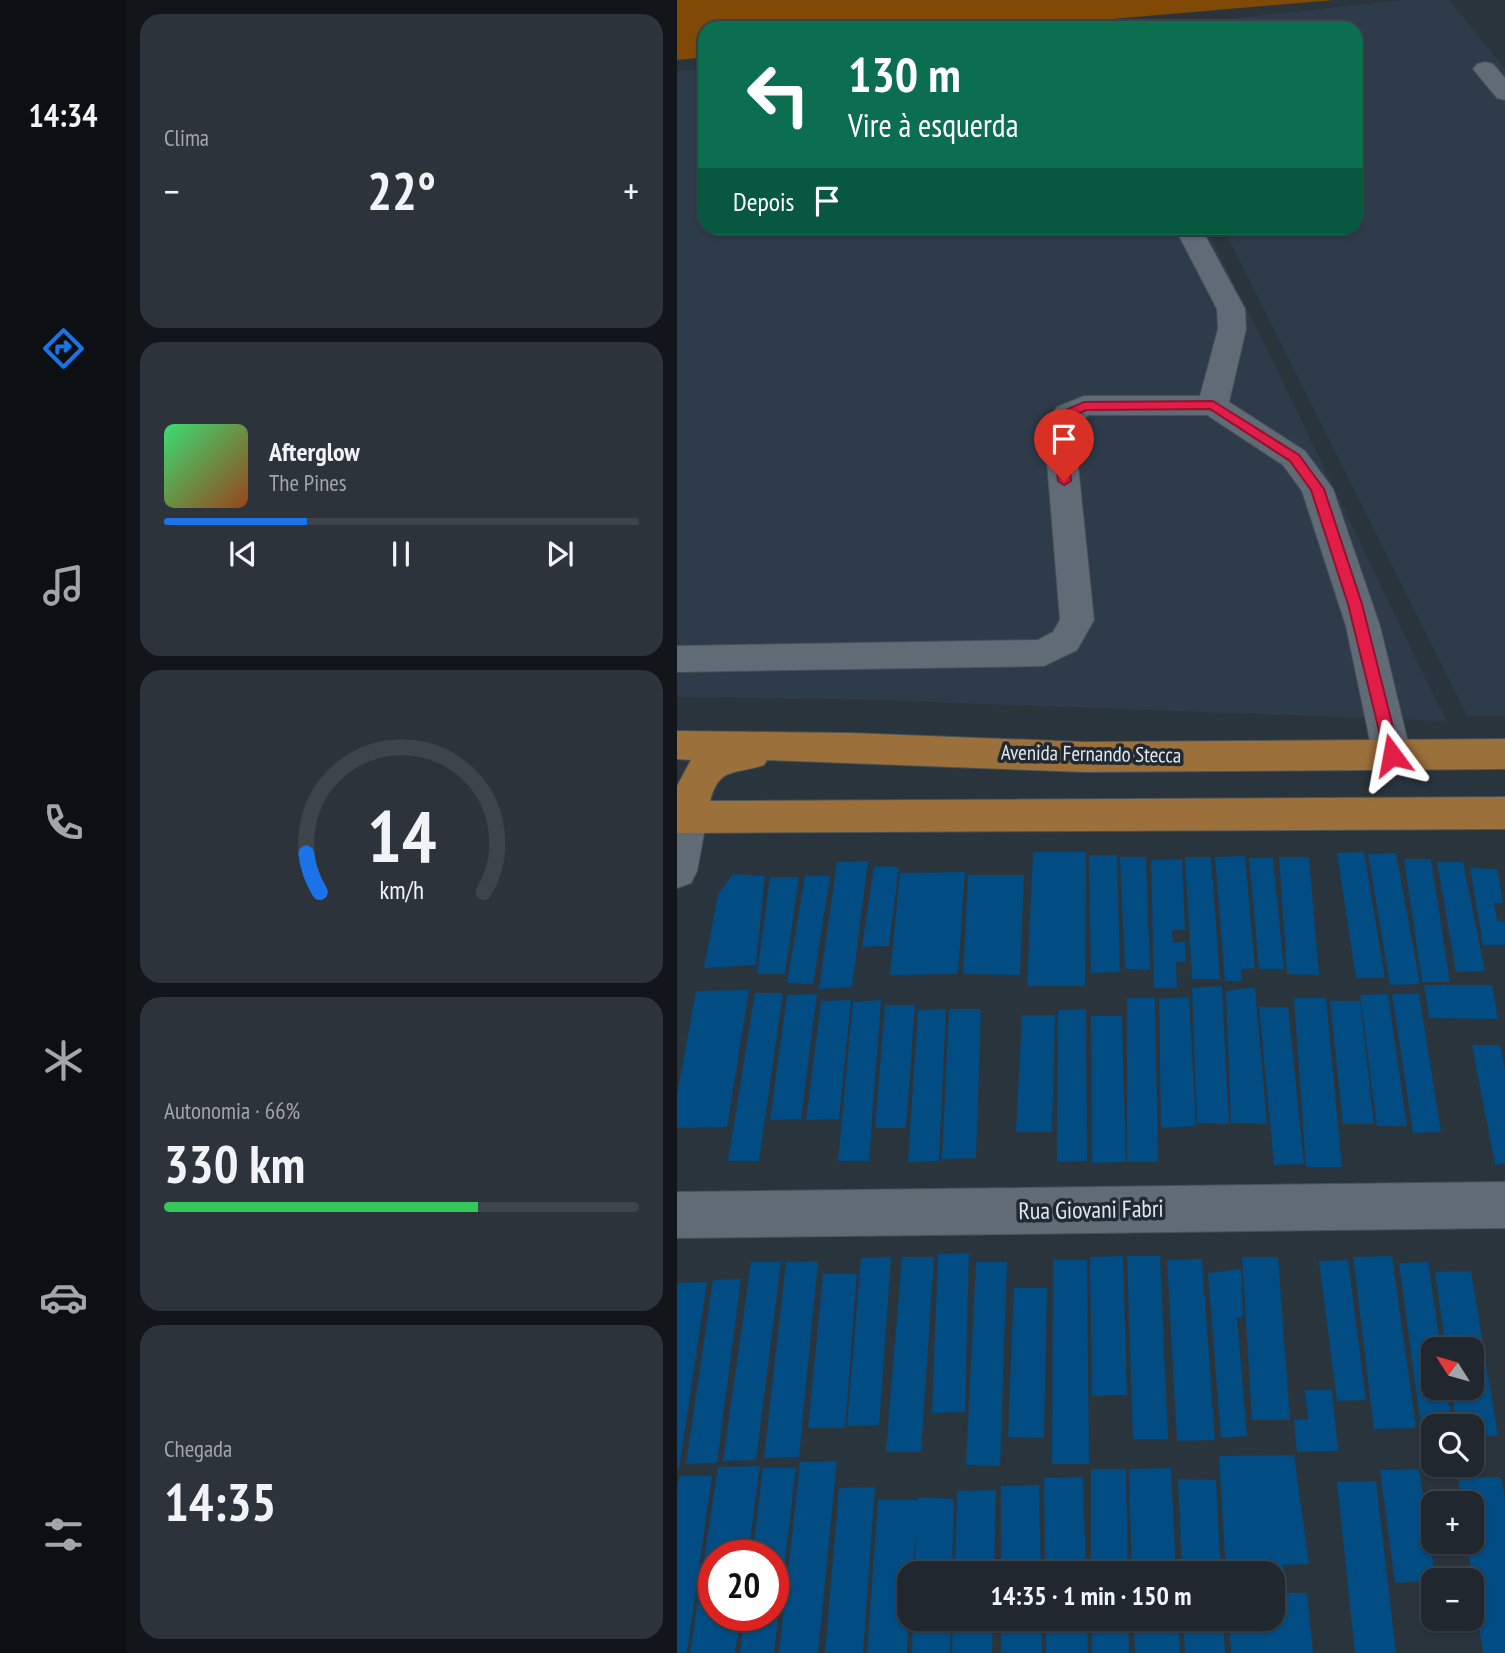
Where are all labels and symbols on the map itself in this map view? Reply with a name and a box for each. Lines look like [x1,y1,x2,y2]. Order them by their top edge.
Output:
pin [1034,409,1094,481]
position arrow [1355,718,1429,792]
street label: Avenida Fernando Stecca [1001,738,1181,769]
street label: Rua Giovani Fabri [1018,1193,1164,1226]
north arrow [1421,1337,1484,1400]
speed limit sign: 20 [698,1540,789,1631]

